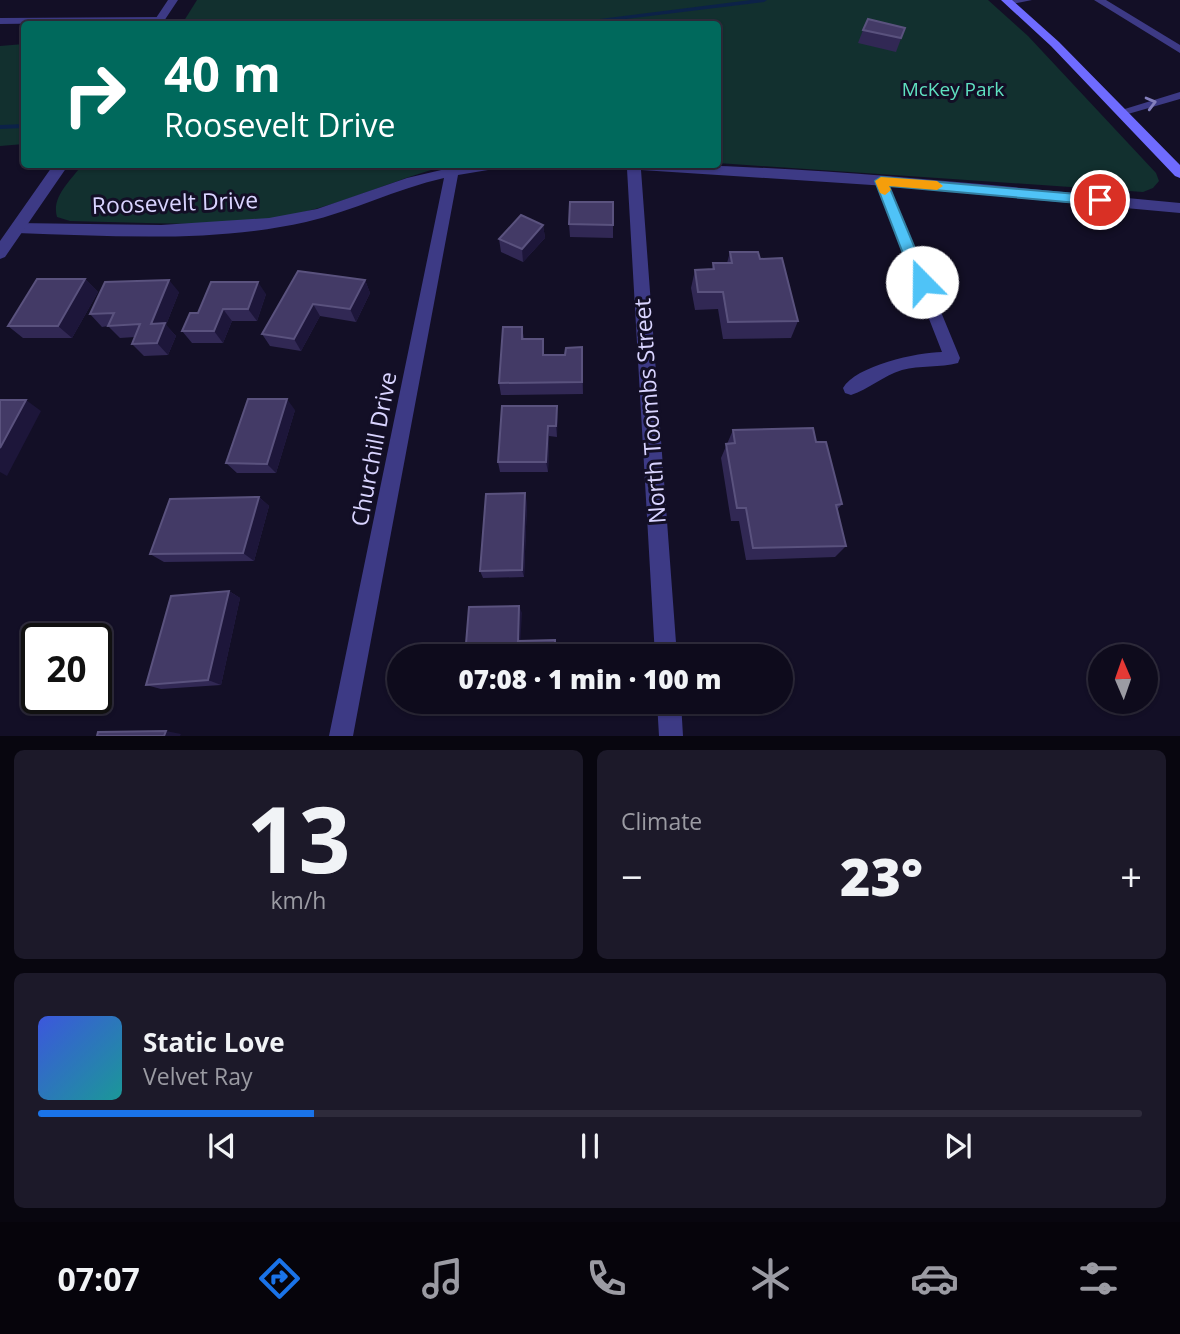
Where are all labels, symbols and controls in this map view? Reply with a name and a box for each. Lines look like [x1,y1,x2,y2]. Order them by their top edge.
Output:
text: 40 m [164,40,281,106]
icon: right [49,49,140,140]
park label: McKey Park [902,76,1004,102]
one-way arrow [1144,97,1156,111]
text: Roosevelt Drive [164,103,396,146]
pin [1070,170,1130,230]
icon: arrive [1081,181,1119,219]
street label: Roosevelt Drive [91,183,259,221]
position arrow [885,245,959,319]
street label: North Toombs Street [625,297,673,525]
street label: Churchill Drive [342,369,404,529]
speed limit sign: 20 [21,623,112,714]
north arrow [1088,644,1158,714]
map controls [1088,644,1158,714]
text: 07:08 · 1 min · 100 m [459,661,721,697]
text: 13 [246,776,351,900]
text: Climate [621,805,702,837]
text: 23° [840,840,923,911]
text: − [621,850,643,902]
text: + [1120,850,1142,902]
text: km/h [271,884,326,916]
text: Static Love [143,1024,285,1060]
text: Velvet Ray [143,1060,253,1092]
icon: previous [203,1127,241,1165]
icon: pause [571,1127,609,1165]
icon: next [939,1127,977,1165]
icon: directions [255,1254,304,1303]
icon: music [418,1254,467,1303]
icon: phone [582,1254,631,1303]
icon: climate [746,1254,795,1303]
icon: car [910,1254,959,1303]
icon: filters [1074,1254,1123,1303]
text: 07:07 [57,1257,140,1300]

